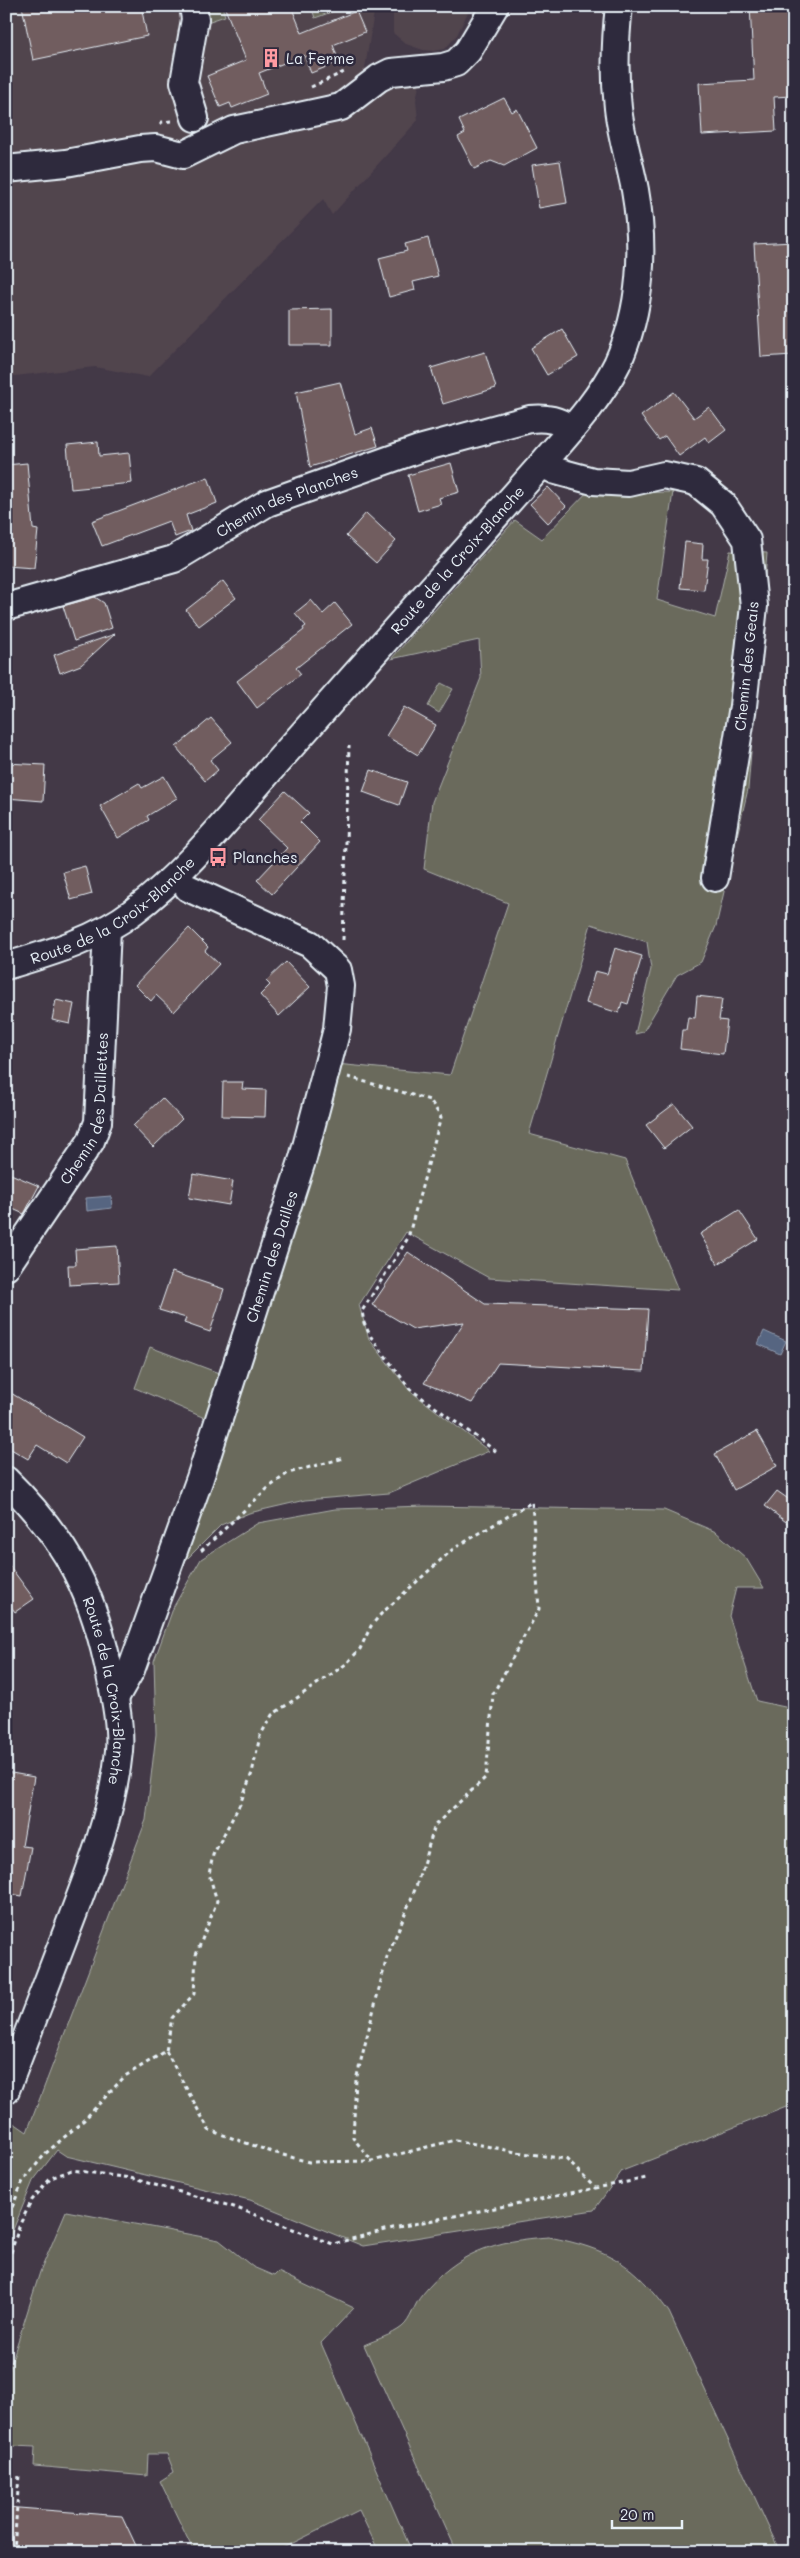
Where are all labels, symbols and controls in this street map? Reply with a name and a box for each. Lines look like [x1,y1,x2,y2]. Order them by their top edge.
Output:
building icon: La Ferme [260,47,282,69]
place label: La Ferme [286,48,354,68]
street label: Chemin des Planches [212,462,360,542]
street label: Route de la Croix-Blanche [386,481,528,638]
street label: Chemin des Geais [729,600,763,732]
bus stop icon: Planches [207,846,229,868]
place label: Planches [233,847,297,867]
street label: Route de la Croix-Blanche [28,852,199,968]
street label: Chemin des Daillettes [55,1032,112,1188]
street label: Chemin des Dailles [241,1188,302,1325]
street label: Route de la Croix-Blanche [78,1593,130,1787]
scale bar [612,2498,682,2530]
text: 20 m [620,2504,654,2524]

